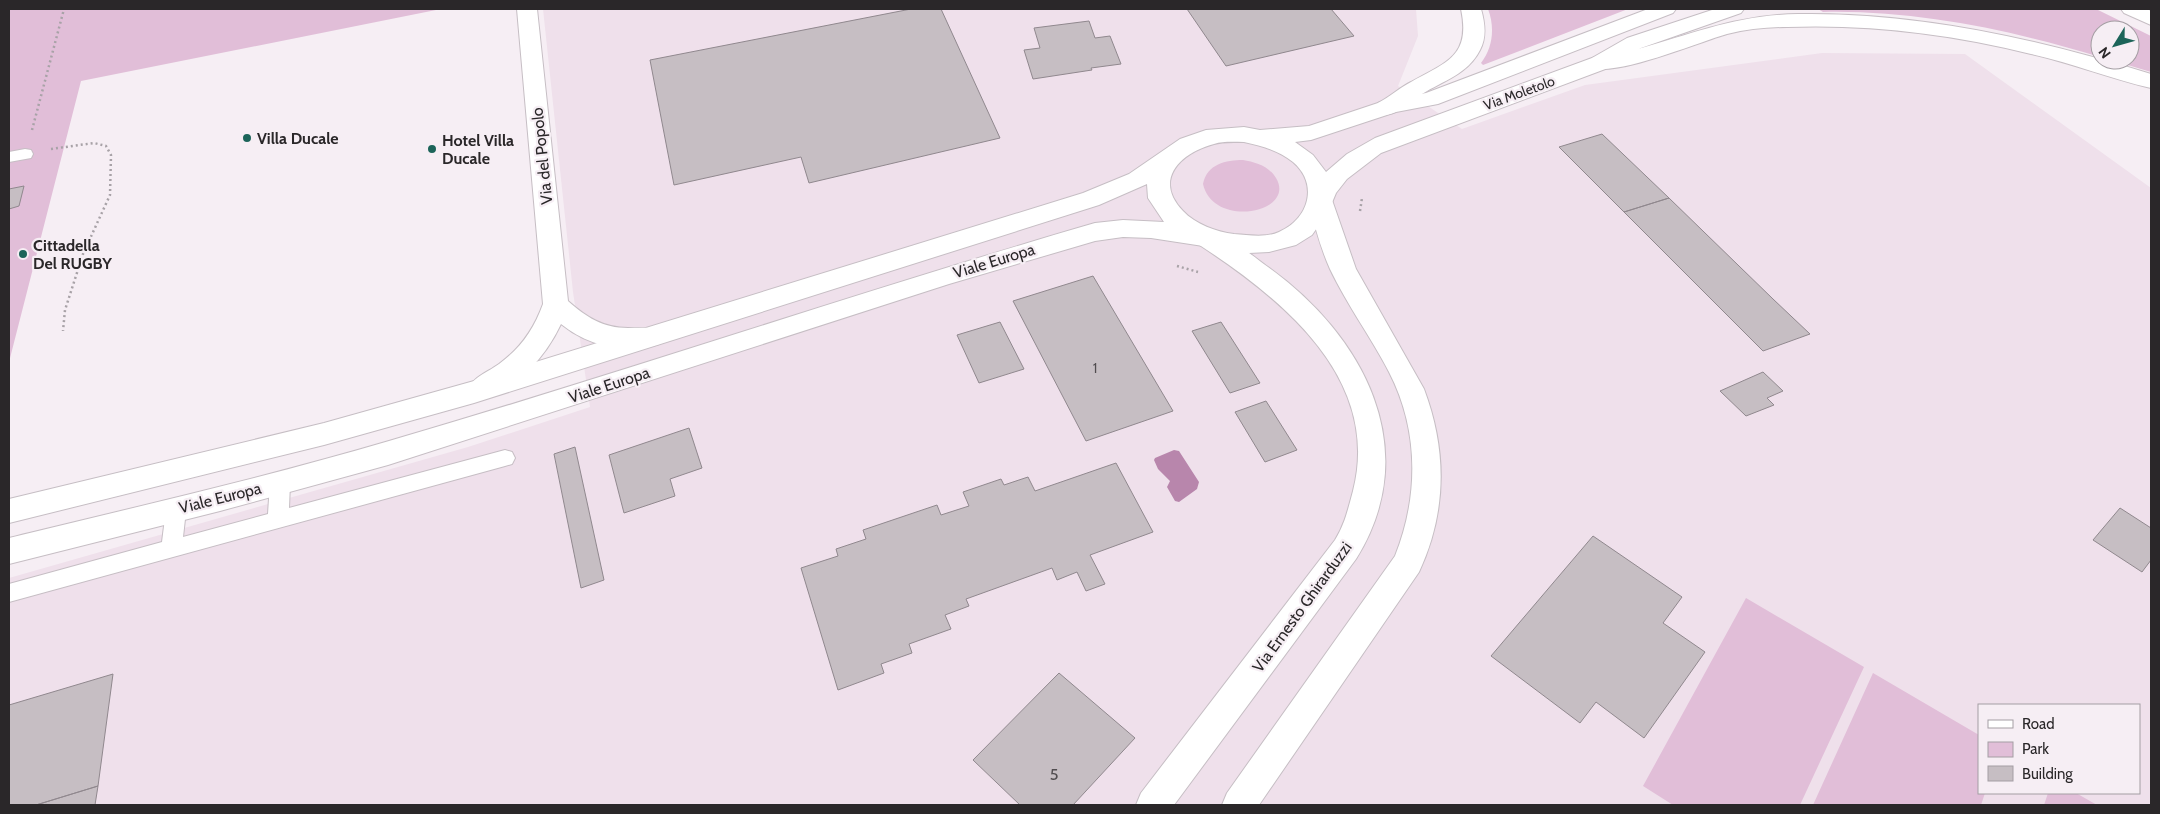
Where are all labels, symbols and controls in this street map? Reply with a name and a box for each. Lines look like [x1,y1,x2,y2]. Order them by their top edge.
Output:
north arrow [2090,20,2140,70]
text: N [2094,43,2115,62]
street label: Via Moletolo [1481,72,1557,114]
street label: Via del Popolo [527,106,557,205]
place label: Villa Ducale [257,129,339,148]
place label: Hotel Villa Ducale [442,131,514,168]
marker: Villa Ducale [241,132,253,144]
marker: Hotel Villa Ducale [426,143,438,155]
place label: Cittadella Del RUGBY [33,236,112,273]
street label: Viale Europa [951,240,1037,282]
marker: Cittadella Del RUGBY [17,248,29,260]
house number: 1 [1093,359,1097,377]
street label: Viale Europa [566,363,652,407]
street label: Viale Europa [177,479,263,517]
street label: Via Ernesto Ghirarduzzi [1248,538,1356,676]
legend [1978,704,2140,794]
text: Road [2022,715,2055,733]
text: Park [2022,740,2049,758]
house number: 5 [1050,765,1058,784]
text: Building [2022,765,2073,783]

